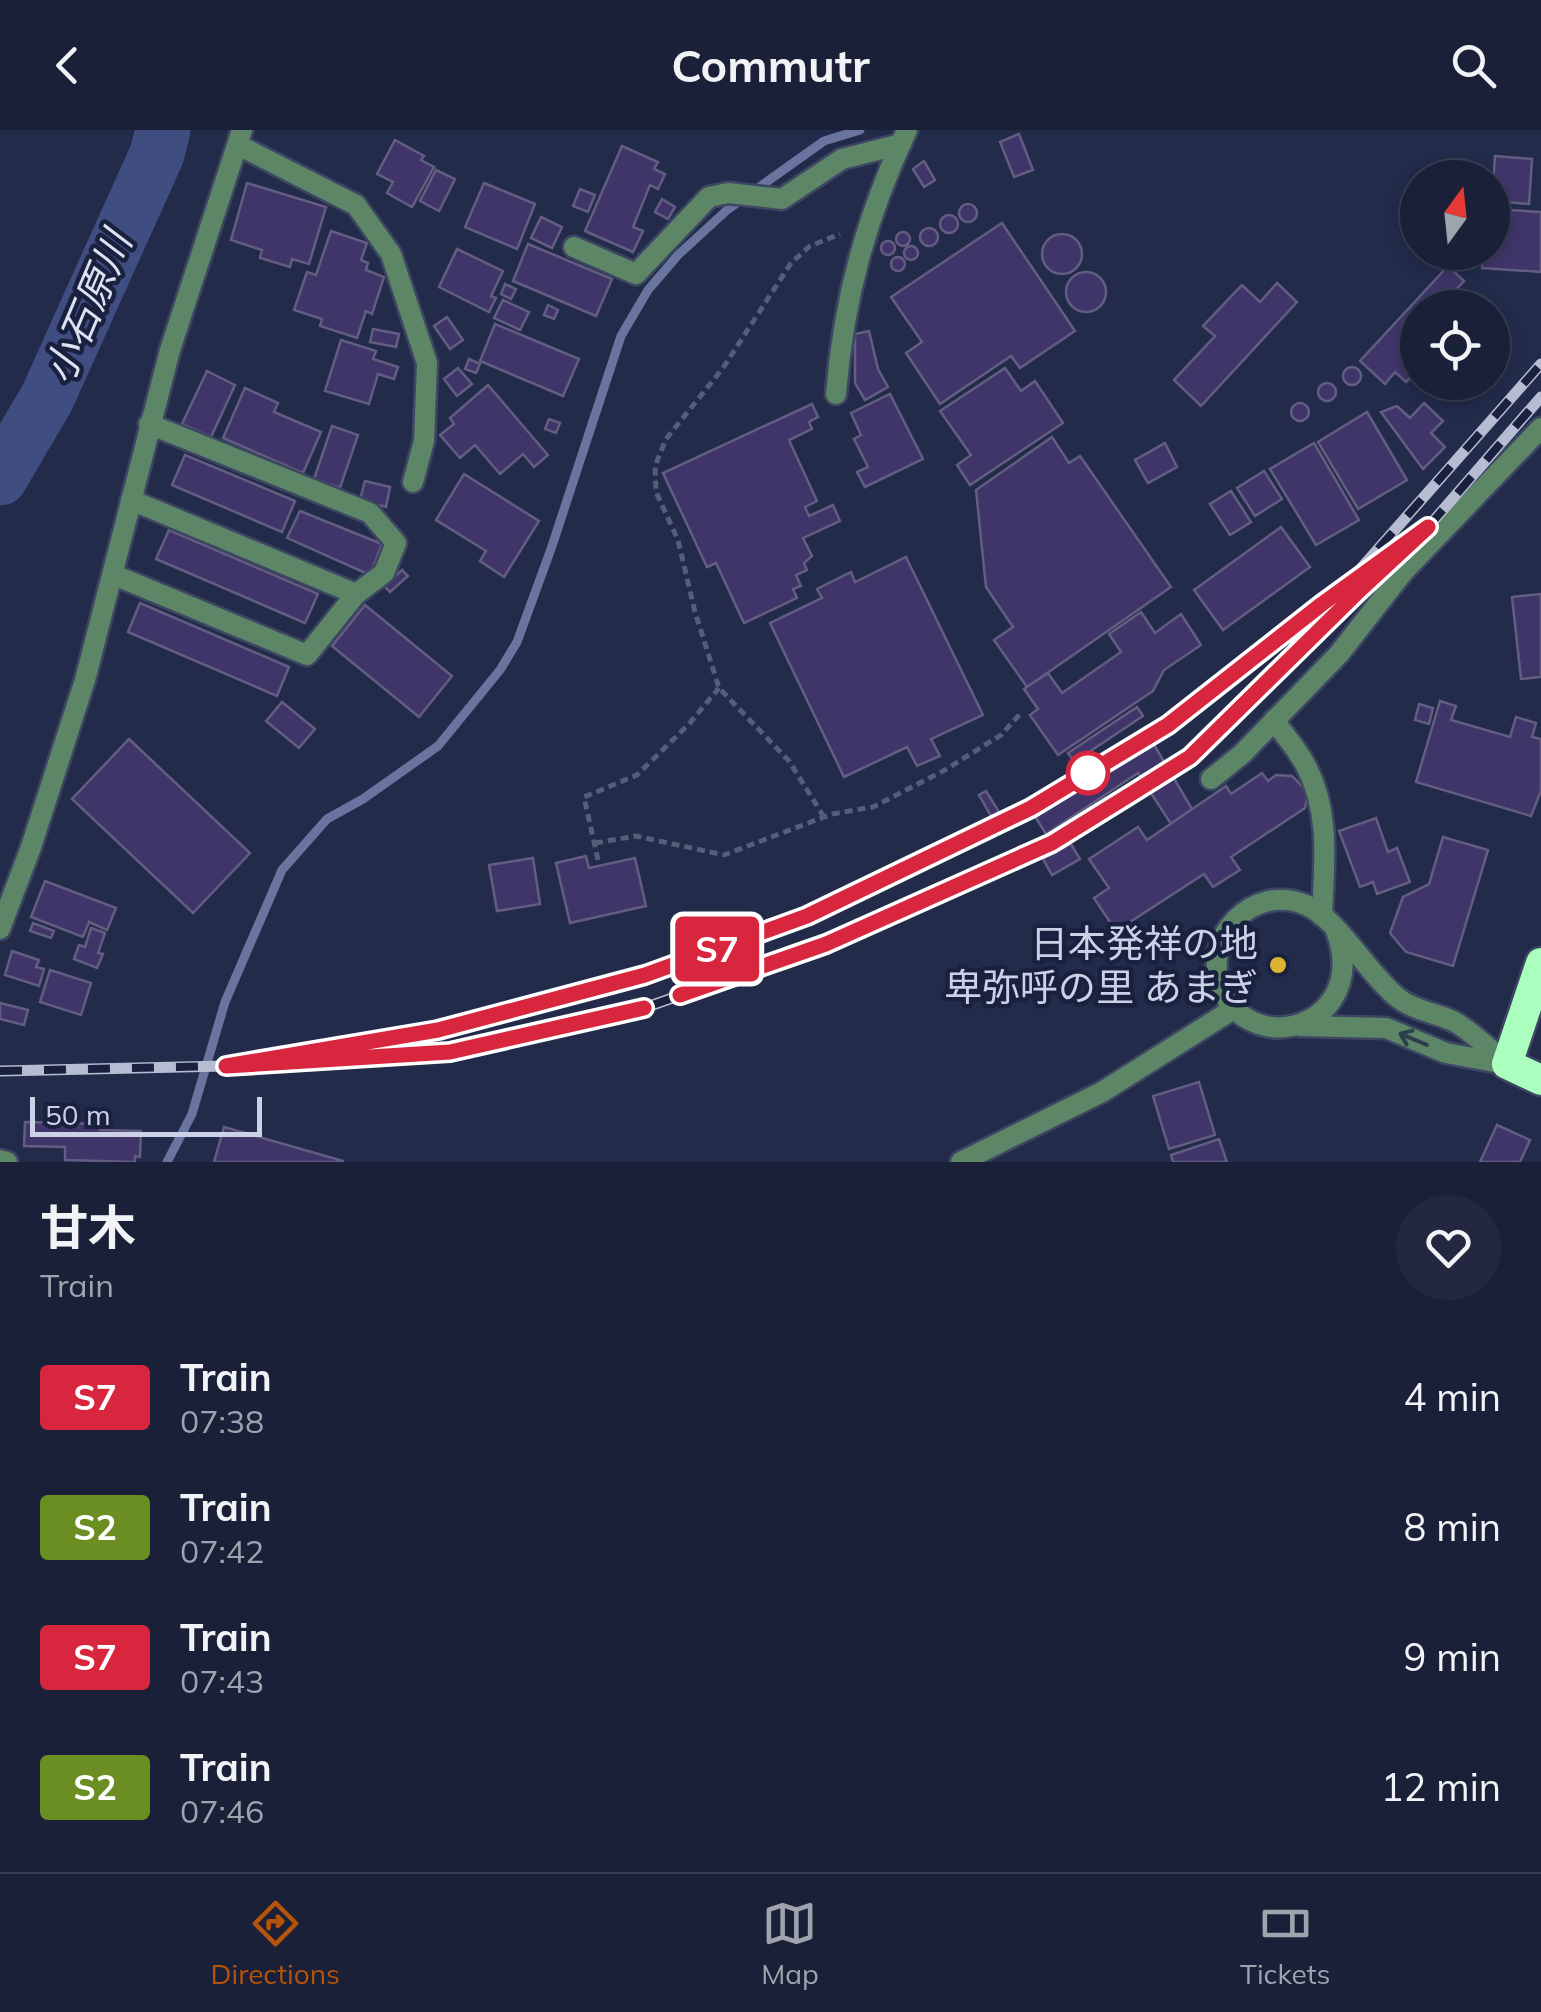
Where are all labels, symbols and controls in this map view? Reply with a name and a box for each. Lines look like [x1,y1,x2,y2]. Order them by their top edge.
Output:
text: Commutr [671,37,870,93]
icon: back [40,38,95,93]
icon: search [1446,38,1501,93]
north arrow [1400,160,1510,270]
map controls [1400,160,1510,400]
water label: 小石原川 [33,220,143,390]
button: locate [1400,290,1510,400]
unlabelled marker [1067,752,1109,794]
line badge: S7 [672,916,762,982]
place label: 日本発祥の地 卑弥呼の里 あまぎ [944,919,1258,1011]
text: S7 [695,927,739,971]
marker: 日本発祥の地 卑弥呼の里 あまぎ [1267,954,1289,976]
one-way arrow [1398,1029,1429,1047]
scale bar [30,1092,262,1136]
text: 50 m [45,1097,111,1132]
button: heart [1396,1195,1501,1300]
text: 甘木 [40,1197,136,1257]
text: Train [40,1265,114,1305]
text: Train [180,1353,272,1401]
text: 4 min [1404,1373,1501,1421]
text: S7 [73,1375,117,1419]
text: 07:38 [180,1401,264,1441]
text: Train [180,1483,272,1531]
text: 8 min [1404,1503,1501,1551]
text: S2 [73,1505,117,1549]
text: 07:42 [180,1531,264,1571]
text: Train [180,1613,272,1661]
text: 9 min [1404,1633,1501,1681]
text: S7 [73,1635,117,1679]
text: 07:43 [180,1661,264,1701]
text: Train [180,1743,272,1791]
text: 12 min [1381,1763,1501,1811]
text: S2 [73,1765,117,1809]
text: 07:46 [180,1791,264,1831]
tab: Directions [211,1896,340,1991]
tab: Map [761,1896,819,1991]
tab: Tickets [1240,1896,1330,1991]

